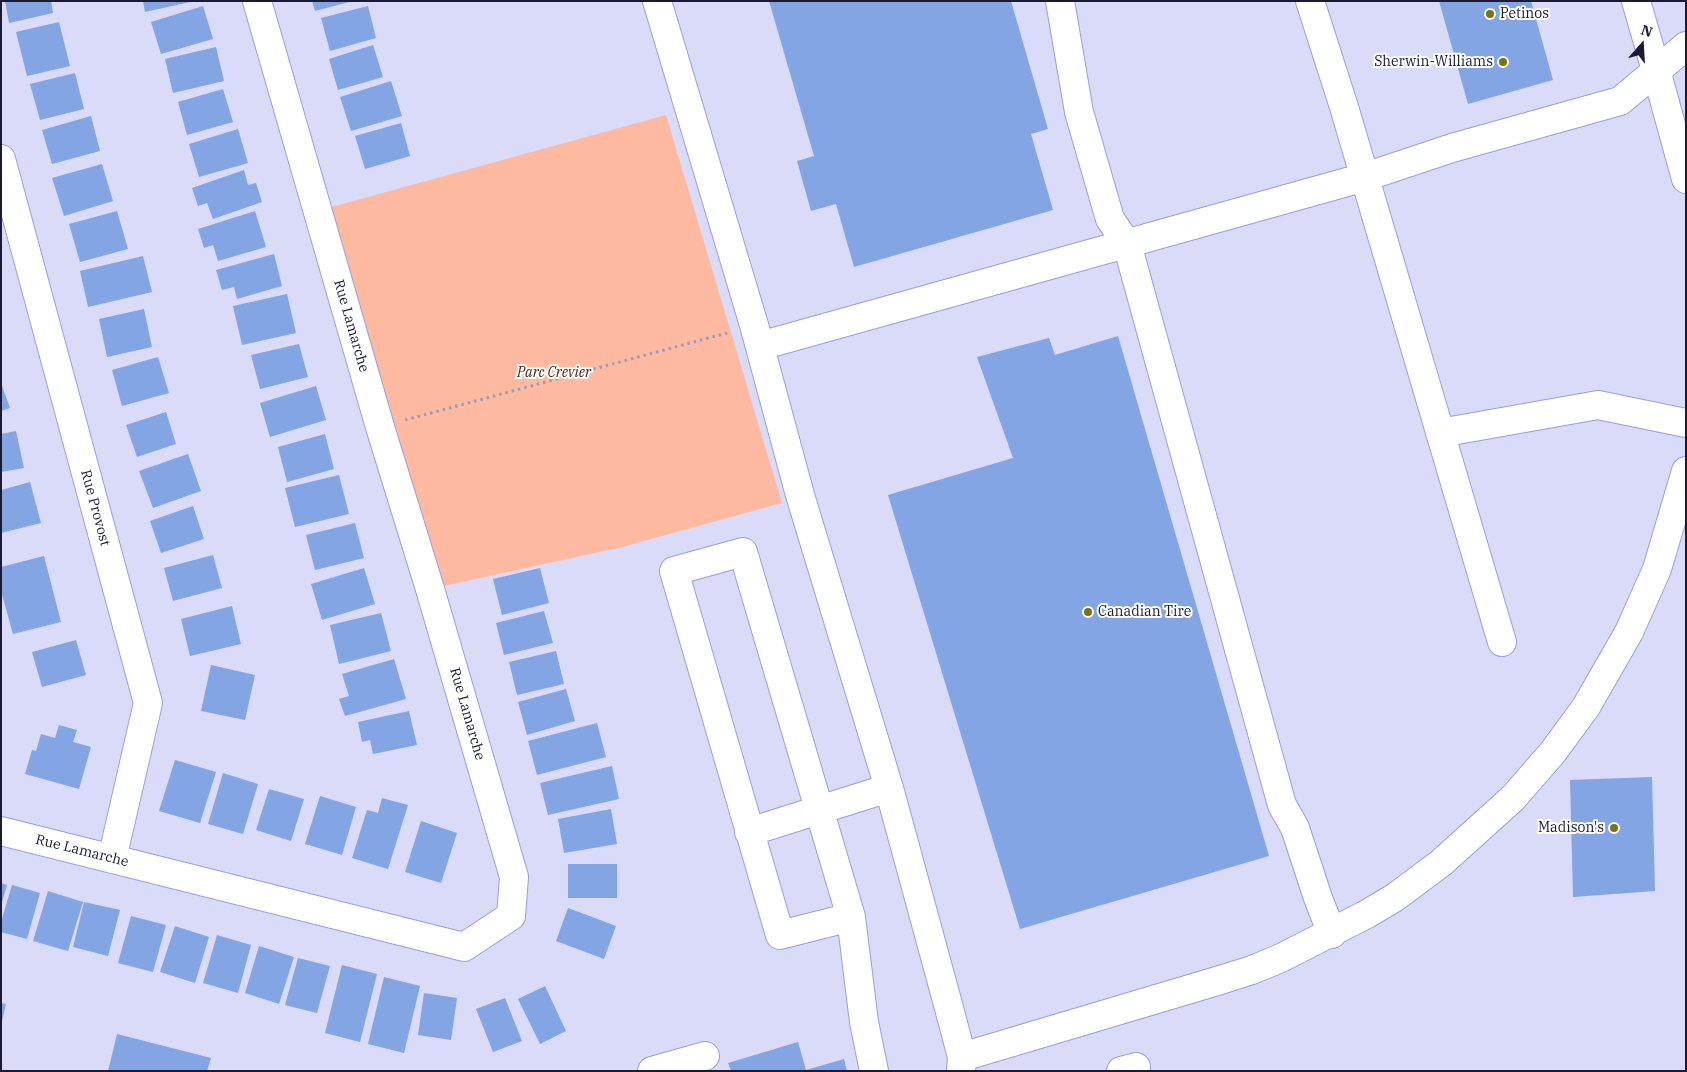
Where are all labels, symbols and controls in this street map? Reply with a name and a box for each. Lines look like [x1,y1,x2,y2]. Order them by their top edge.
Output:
place label: Petinos [1500,6,1549,22]
marker: Petinos [1484,8,1496,20]
north arrow [1617,20,1667,70]
text: N [1639,21,1655,41]
place label: Sherwin-Williams [1374,54,1493,70]
marker: Sherwin-Williams [1497,56,1509,68]
street label: Rue Lamarche [330,278,372,374]
park label: Parc Crevier [517,365,591,381]
street label: Rue Provost [77,468,113,548]
place label: Canadian Tire [1098,604,1191,620]
marker: Canadian Tire [1082,606,1094,618]
street label: Rue Lamarche [446,666,488,762]
place label: Madison's [1538,820,1604,836]
marker: Madison's [1608,822,1620,834]
street label: Rue Lamarche [34,831,130,871]

